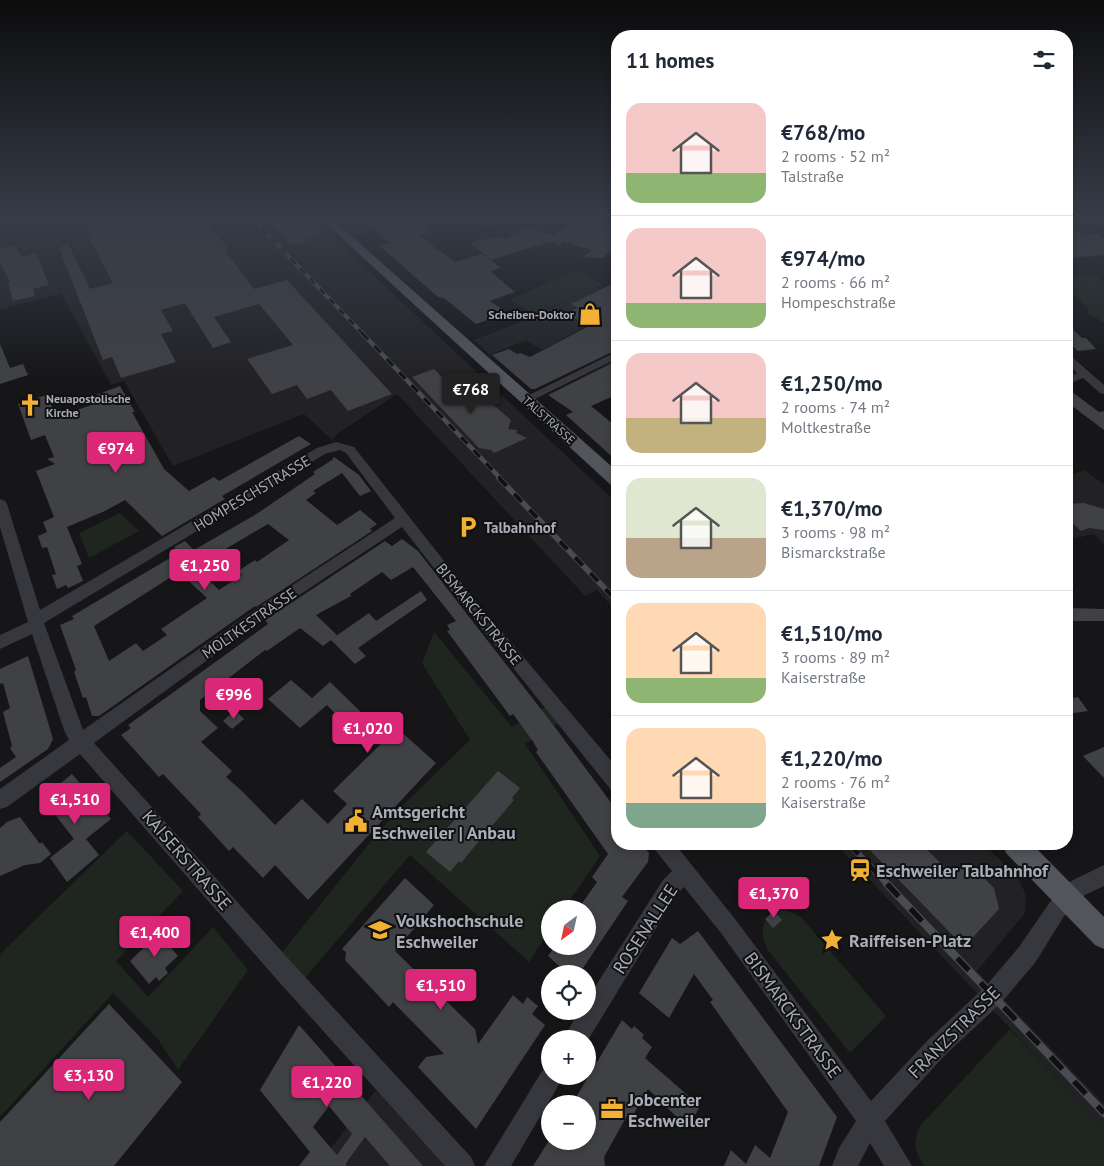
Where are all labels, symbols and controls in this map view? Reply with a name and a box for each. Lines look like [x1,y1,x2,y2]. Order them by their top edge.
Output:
icon: filters [1030,46,1058,74]
text: 11 homes [626,47,714,74]
text: €768/mo [781,119,865,146]
icon: home [666,123,726,183]
text: 2 rooms · 52 m² [781,146,890,166]
text: Talstraße [781,166,844,186]
text: €974/mo [781,245,865,272]
icon: home [666,248,726,308]
text: 2 rooms · 66 m² [781,272,890,292]
text: Hompeschstraße [781,292,896,312]
shop icon: Scheiben-Doktor [577,301,603,327]
place label: Scheiben-Doktor [488,307,575,322]
text: €1,250/mo [781,370,883,397]
pin: €768 [441,372,501,415]
icon: home [666,373,726,433]
text: €768 [453,379,489,399]
place label: Neuapostolische Kirche [46,391,131,420]
church icon: Neuapostolische Kirche [17,392,43,418]
street label: TALSTRASSE [520,393,578,447]
text: 2 rooms · 74 m² [781,397,890,417]
text: Moltkestraße [781,417,871,437]
pin: €974 [86,432,146,474]
text: €974 [98,438,134,458]
street label: HOMPESCHSTRASSE [190,451,314,535]
text: €1,370/mo [781,495,883,522]
icon: home [666,498,726,558]
parking icon: Talbahnhof [455,514,481,540]
place label: Talbahnhof [484,518,557,537]
text: 3 rooms · 98 m² [781,522,890,542]
text: Bismarckstraße [781,542,886,562]
pin: €1,250 [164,548,246,591]
text: €1,250 [180,555,230,575]
street label: BISMARCKSTRASSE [432,559,526,669]
street label: MOLTKESTRASSE [198,583,300,663]
text: €1,510/mo [781,620,883,647]
icon: home [666,623,726,683]
text: 3 rooms · 89 m² [781,647,890,667]
text: Kaiserstraße [781,667,866,687]
pin: €996 [204,678,264,720]
text: €996 [216,684,252,704]
pin: €1,020 [327,712,409,754]
text: €1,020 [343,718,393,738]
text: €1,220/mo [781,745,883,772]
icon: home [666,748,726,808]
text: 2 rooms · 76 m² [781,772,890,792]
pin: €1,510 [34,782,116,825]
text: €1,510 [50,789,100,809]
text: Kaiserstraße [781,792,866,812]
place label: Amtsgericht Eschweiler | Anbau [372,800,516,844]
street label: KAISERSTRASSE [137,805,237,915]
public building icon: Amtsgericht Eschweiler | Anbau [343,808,369,834]
station icon: Eschweiler Talbahnhof [847,857,873,883]
place label: Eschweiler Talbahnhof [876,859,1049,882]
pin: €1,370 [733,876,815,919]
street label: ROSENALLEE [608,880,682,978]
text: €1,370 [749,883,799,903]
north arrow [541,900,596,955]
map controls [541,900,596,1150]
place label: Volkshochschule Eschweiler [395,909,523,953]
pin: €1,400 [114,916,196,958]
school or university icon: Volkshochschule Eschweiler [367,917,393,943]
text: €1,400 [130,922,180,942]
place icon: Raiffeisen-Platz [819,927,845,953]
place label: Raiffeisen-Platz [849,929,971,952]
street label: BISMARCKSTRASSE [740,947,846,1083]
button: locate [541,965,596,1020]
pin: €1,510 [400,968,482,1011]
text: €1,510 [416,975,466,995]
street label: FRANZSTRASSE [903,981,1005,1083]
button: + [541,1030,596,1085]
pin: €3,130 [48,1058,130,1101]
text: €3,130 [64,1065,114,1085]
pin: €1,220 [286,1066,368,1108]
text: €1,220 [302,1072,352,1092]
place label: Jobcenter Eschweiler [627,1088,711,1132]
button: − [541,1095,596,1150]
office icon: Jobcenter Eschweiler [599,1096,625,1122]

